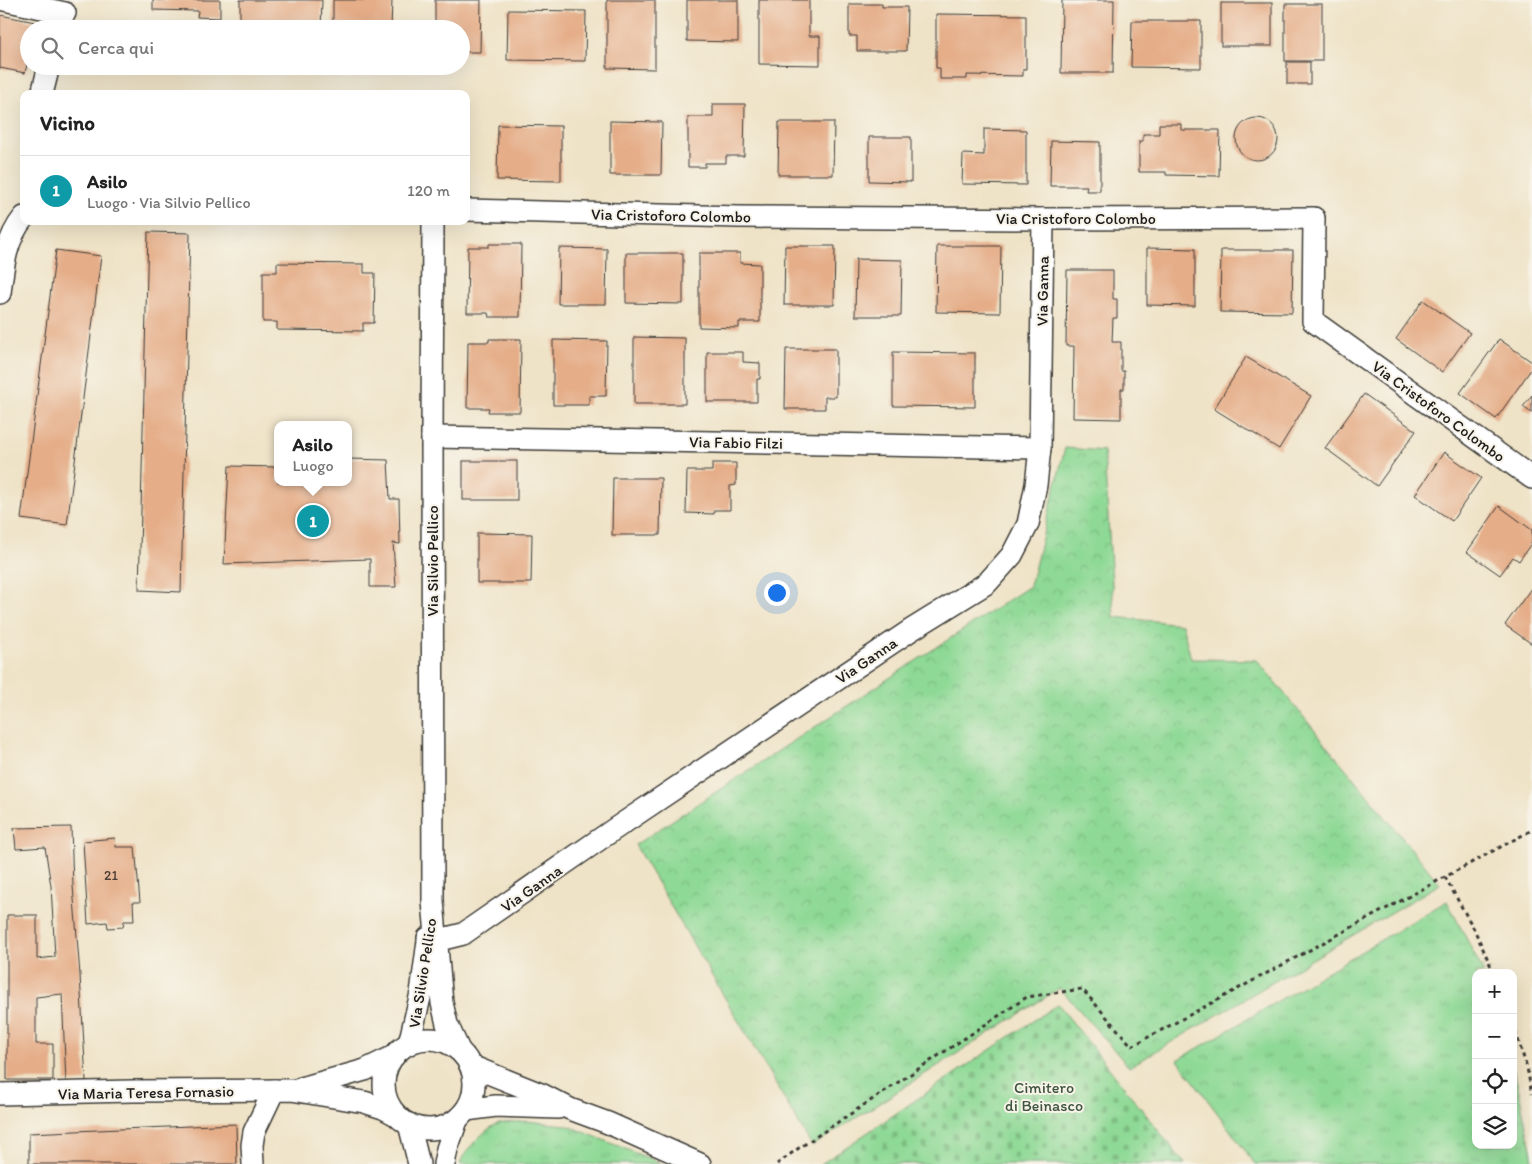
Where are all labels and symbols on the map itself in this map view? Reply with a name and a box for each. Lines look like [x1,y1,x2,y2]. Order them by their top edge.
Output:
street label: Via Cristoforo Colombo [591,205,751,226]
street label: Via Cristoforo Colombo [996,209,1156,228]
street label: Via Ganna [1032,255,1053,326]
street label: Via Cristoforo Colombo [1368,357,1509,466]
street label: Via Fabio Filzi [689,432,783,453]
pin: 1 [297,502,329,540]
street label: Via Silvio Pellico [423,505,442,617]
your location [764,580,790,606]
street label: Via Ganna [832,633,901,688]
street label: Via Ganna [497,860,566,916]
house number: 21 [104,867,118,884]
street label: Via Silvio Pellico [404,917,441,1029]
park label: Cimitero di Beinasco [1005,1078,1083,1115]
street label: Via Maria Teresa Fornasio [58,1081,234,1104]

